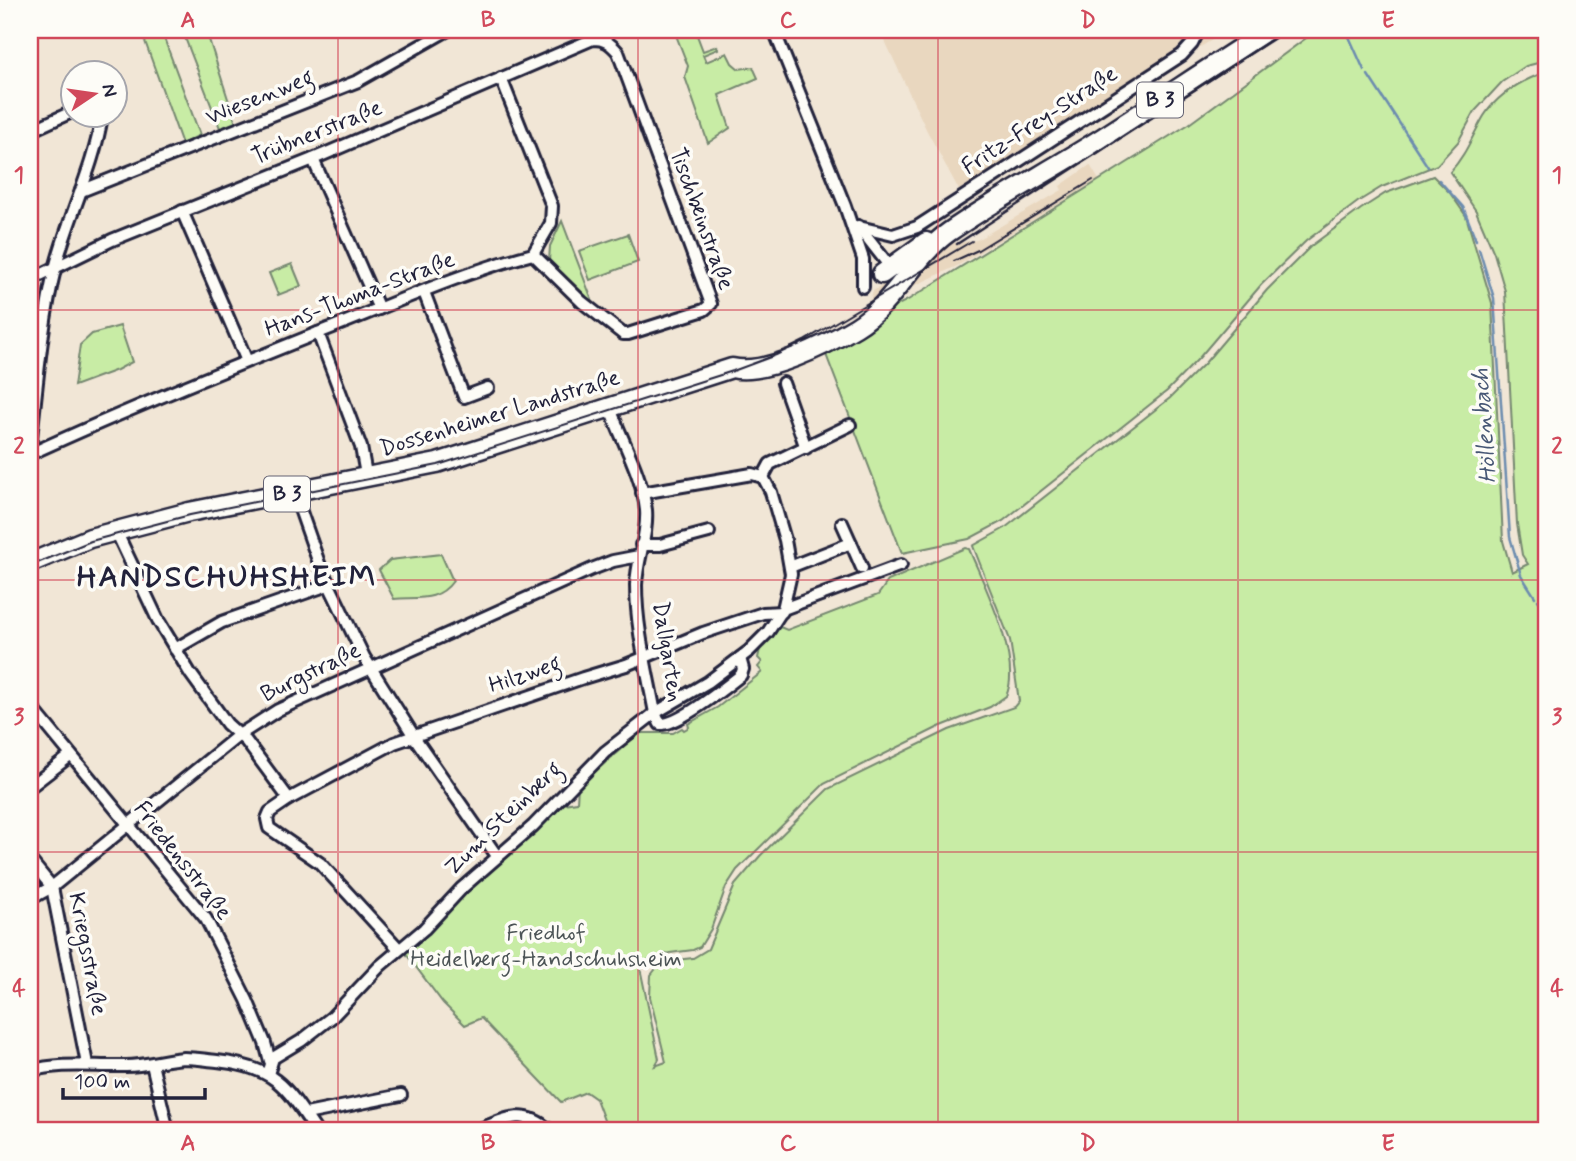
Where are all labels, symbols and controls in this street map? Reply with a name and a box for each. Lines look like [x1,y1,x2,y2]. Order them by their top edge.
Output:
text: A [180,6,196,36]
text: B [481,6,496,36]
text: C [780,6,797,36]
text: D [1080,6,1096,36]
text: E [1381,6,1395,36]
street label: Fritz-Frey-Straße [956,59,1124,183]
north arrow [60,60,130,130]
street label: Wiesenweg [202,63,319,135]
text: N [95,82,123,99]
road number: B 3 [1137,82,1183,118]
street label: Trübnerstraße [247,93,387,173]
street label: Tischbeinstraße [661,144,741,294]
text: 1 [14,161,24,191]
text: 1 [1552,161,1562,191]
street label: Hans-Thoma-Straße [261,245,459,345]
street label: Dossenheimer Landstraße [376,363,624,465]
water label: Höllenbach [1466,367,1504,485]
text: 2 [13,432,25,462]
text: 2 [1551,432,1563,462]
road number: B 3 [264,476,310,512]
district label: HANDSCHUHSHEIM [77,558,377,597]
street label: Dallgarten [644,600,690,704]
street label: Burgstraße [256,636,367,712]
street label: Hilzweg [485,649,566,703]
text: 3 [14,703,25,733]
text: 3 [1552,703,1563,733]
street label: Zum Steinberg [439,755,571,884]
street label: Friedensstraße [126,795,238,927]
street label: Kriegsstraße [58,890,114,1018]
park label: Friedhof Heidelberg-Handschuhsheim [410,919,682,977]
text: 4 [12,974,26,1004]
text: 4 [1550,974,1564,1004]
scale bar [63,1056,205,1100]
text: 100 m [74,1068,130,1096]
text: A [180,1129,196,1159]
text: B [481,1129,496,1159]
text: C [780,1129,797,1159]
text: D [1080,1129,1096,1159]
text: E [1381,1129,1395,1159]

